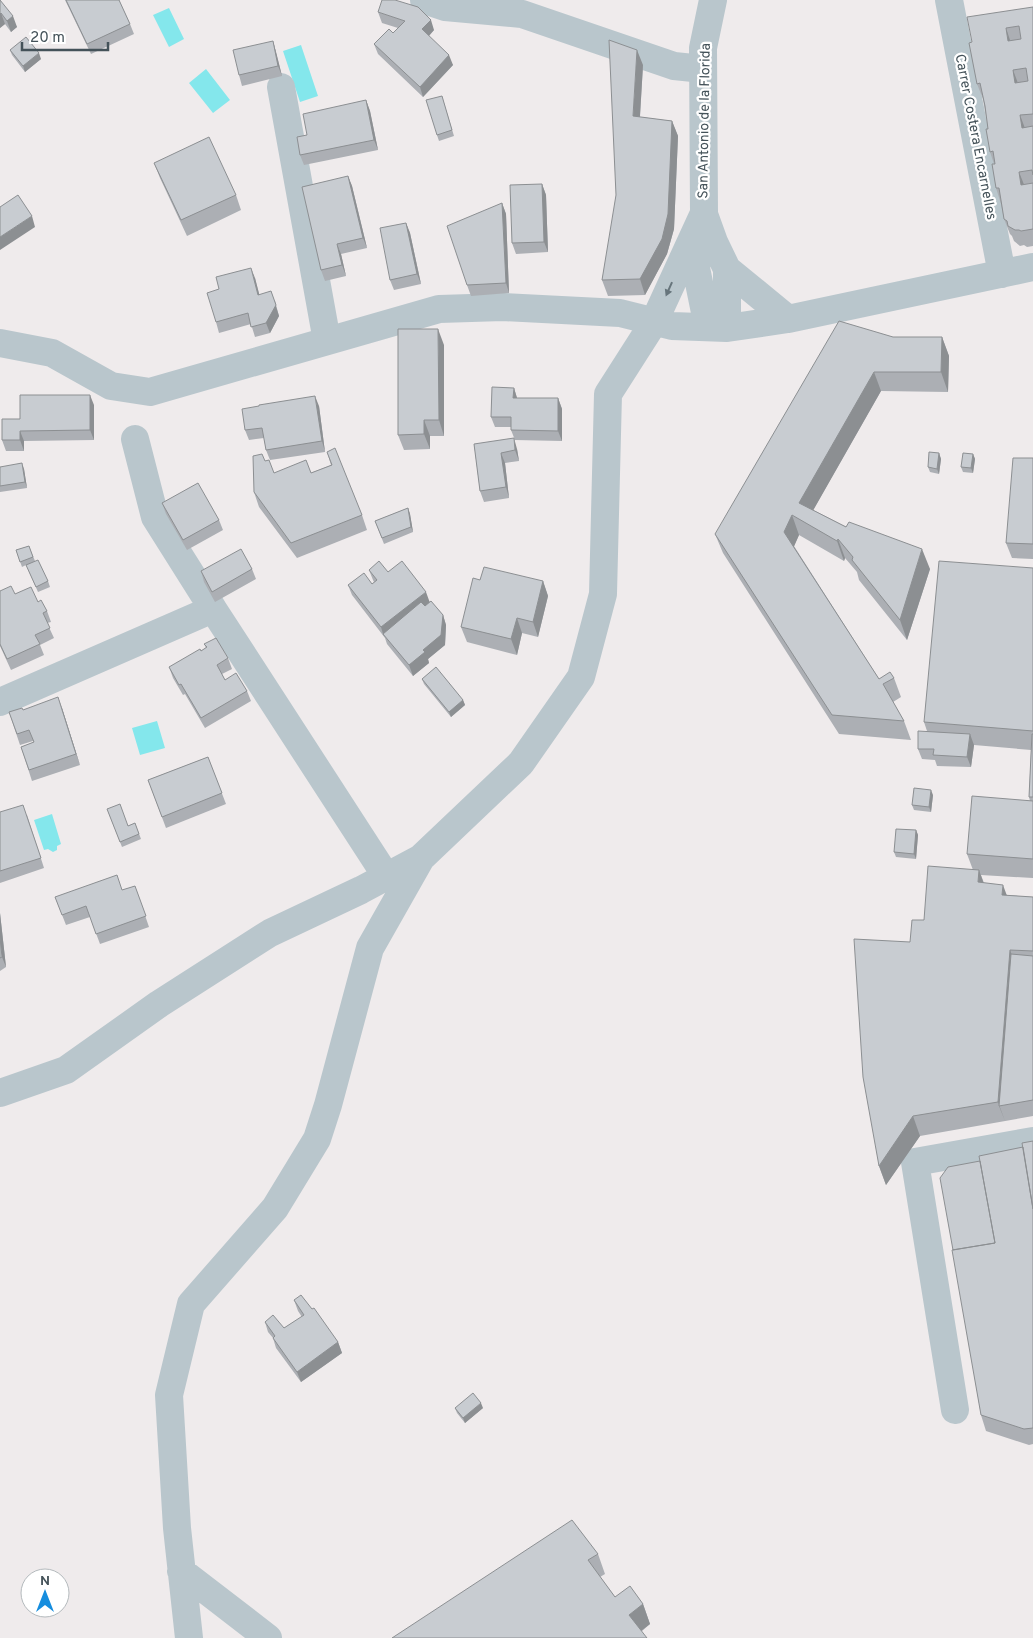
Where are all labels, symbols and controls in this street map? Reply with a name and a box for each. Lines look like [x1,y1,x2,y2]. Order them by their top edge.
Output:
scale bar [22,20,109,52]
text: 20 m [30,29,65,48]
street label: San Antonio de la Florida [695,43,715,199]
street label: Carrer Costera Encarnelles [951,53,999,221]
one-way arrow [665,282,673,297]
north arrow [20,1568,70,1618]
text: N [40,1573,50,1590]

